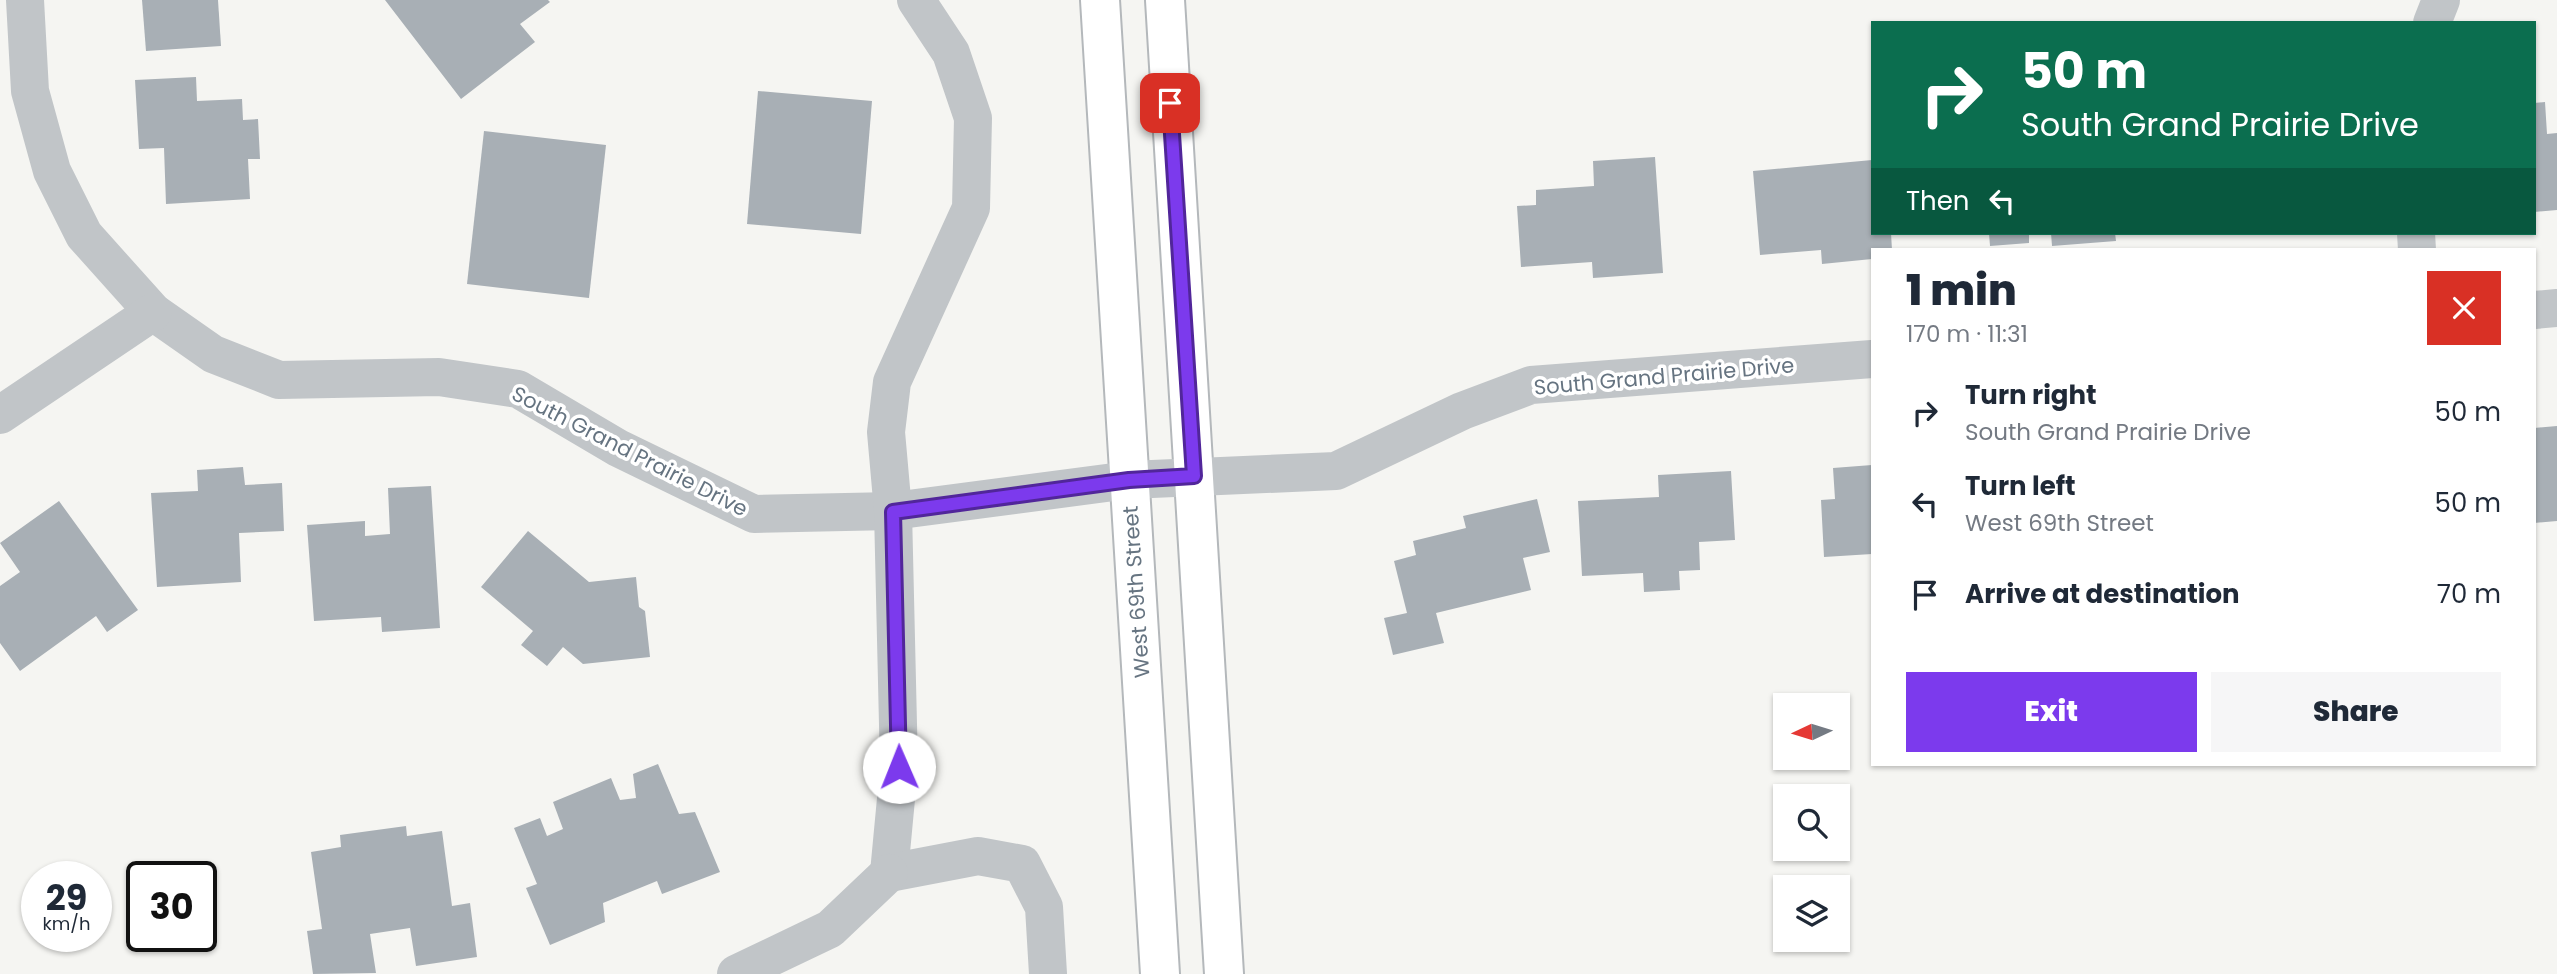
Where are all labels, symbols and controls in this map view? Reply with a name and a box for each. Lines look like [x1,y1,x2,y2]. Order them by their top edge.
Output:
text: 50 m [2021,37,2147,105]
icon: right [1906,49,1997,140]
pin [1140,73,1200,133]
icon: arrive [1151,84,1189,122]
text: South Grand Prairie Drive [2021,102,2419,147]
icon: left [1983,182,2021,220]
text: Then [1906,183,1969,219]
text: 1 min [1906,261,2017,320]
button: close [2427,271,2501,345]
text: 170 m · 11:31 [1906,318,2028,350]
street label: South Grand Prairie Drive [1533,350,1795,402]
text: Turn right [1965,377,2097,413]
street label: South Grand Prairie Drive [507,379,753,523]
icon: right [1906,394,1944,432]
text: 50 m [2435,394,2501,430]
text: South Grand Prairie Drive [1965,416,2251,448]
text: Turn left [1965,468,2076,504]
icon: left [1906,485,1944,523]
text: 50 m [2435,485,2501,521]
street label: West 69th Street [1116,505,1156,679]
text: West 69th Street [1965,507,2154,539]
icon: arrive [1906,576,1944,614]
text: Arrive at destination [1965,576,2240,612]
text: 70 m [2437,576,2501,612]
button: Exit [1906,672,2197,752]
button: Share [2211,672,2501,752]
north arrow [1773,693,1850,770]
map controls [1773,693,1850,952]
position arrow [862,730,936,804]
button: search [1773,784,1850,861]
speed limit sign: 30 [126,861,217,952]
text: 29 [46,873,87,922]
button: layers [1773,875,1850,952]
text: km/h [43,911,90,936]

